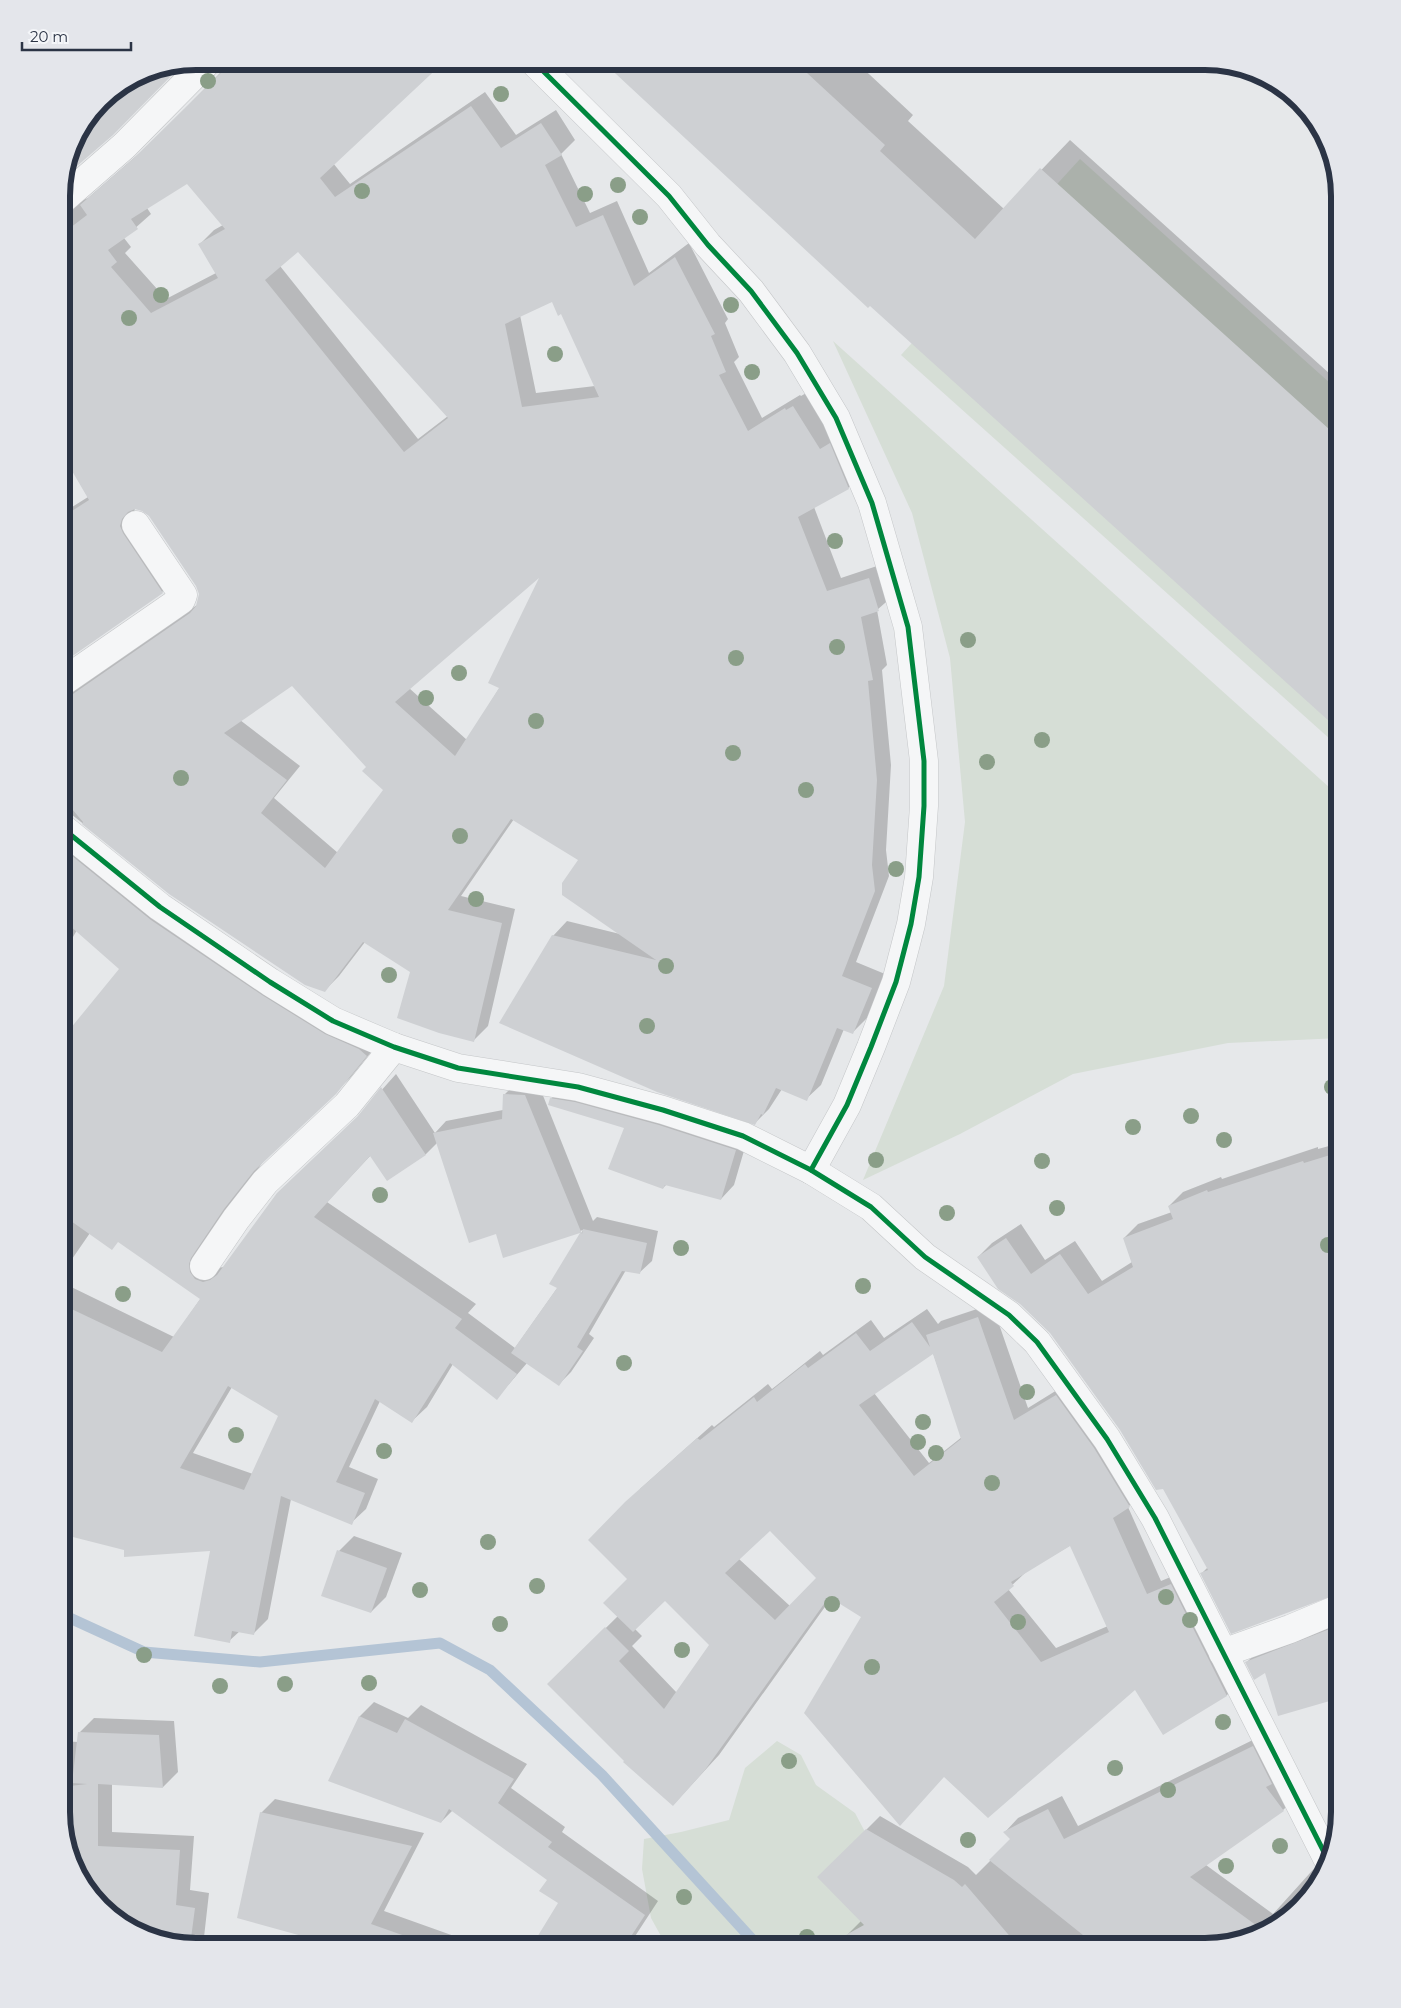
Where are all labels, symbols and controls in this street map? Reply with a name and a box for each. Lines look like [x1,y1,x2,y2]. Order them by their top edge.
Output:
scale bar [22,20,131,52]
text: 20 m [30,27,68,46]

